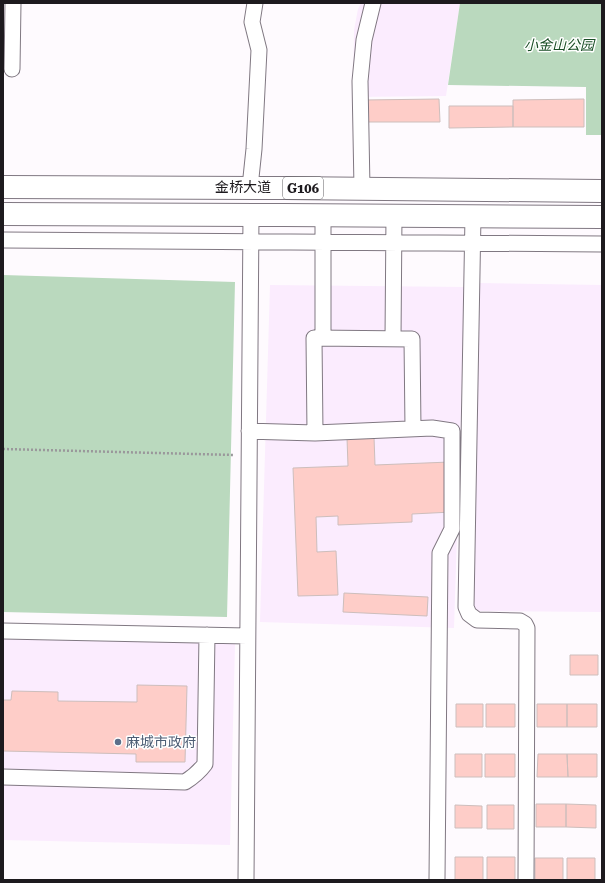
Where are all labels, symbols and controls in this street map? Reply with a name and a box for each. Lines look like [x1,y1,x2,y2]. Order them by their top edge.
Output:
park label: 小金山公园 [524,37,596,53]
road number: G106 [283,177,323,199]
street label: 金桥大道 [215,179,271,195]
place label: 麻城市政府 [126,734,196,750]
marker: 麻城市政府 [113,737,123,747]

